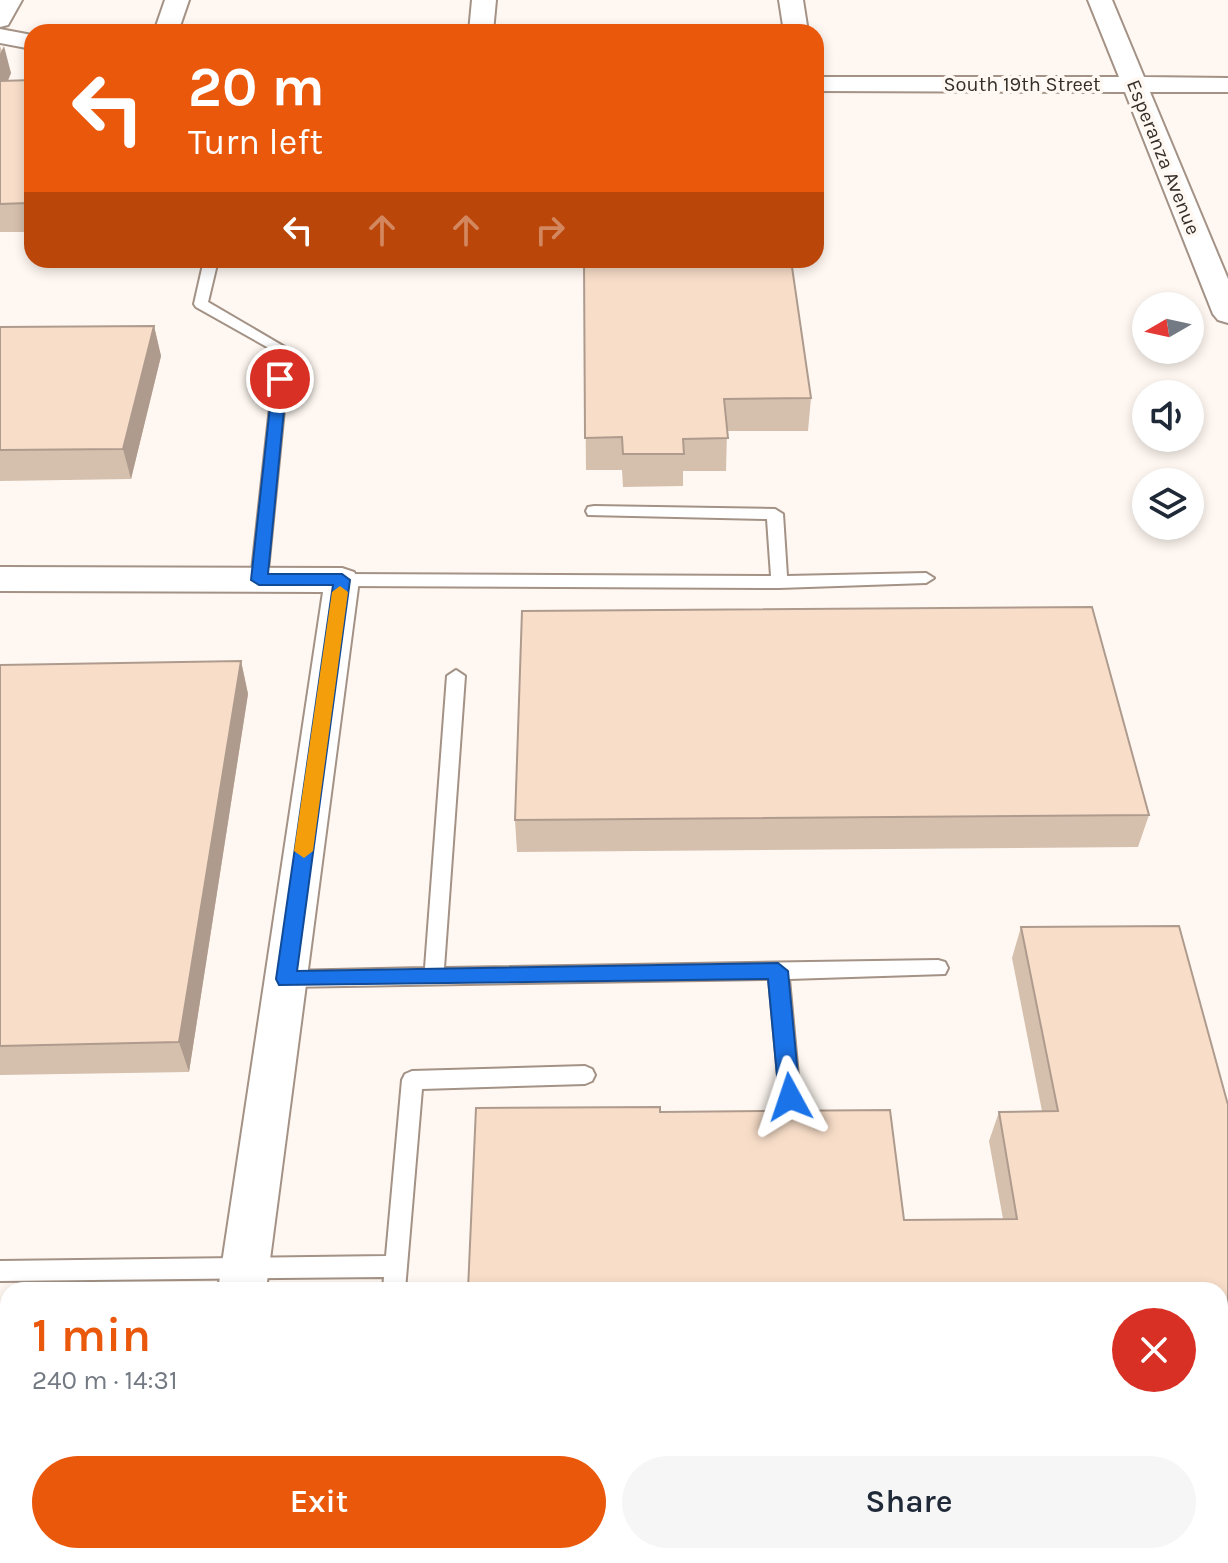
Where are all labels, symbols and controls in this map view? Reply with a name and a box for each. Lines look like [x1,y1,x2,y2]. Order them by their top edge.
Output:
text: 20 m [188,54,325,119]
icon: left [56,56,160,160]
street label: South 19th Street [944,73,1101,96]
street label: Esperanza Avenue [1122,76,1205,238]
text: Turn left [188,121,323,163]
icon: left [276,208,320,252]
icon: ahead [360,208,404,252]
icon: ahead [444,208,488,252]
icon: right [528,208,572,252]
north arrow [1132,292,1204,364]
map controls [1132,292,1204,540]
pin [246,345,314,413]
icon: arrive [258,357,302,401]
button: sound [1132,380,1204,452]
button: layers [1132,468,1204,540]
position arrow [748,1055,832,1139]
text: 1 min [32,1307,151,1363]
button: close [1112,1308,1196,1392]
text: 240 m · 14:31 [32,1365,178,1396]
button: Exit [32,1456,606,1548]
button: Share [622,1456,1196,1548]

